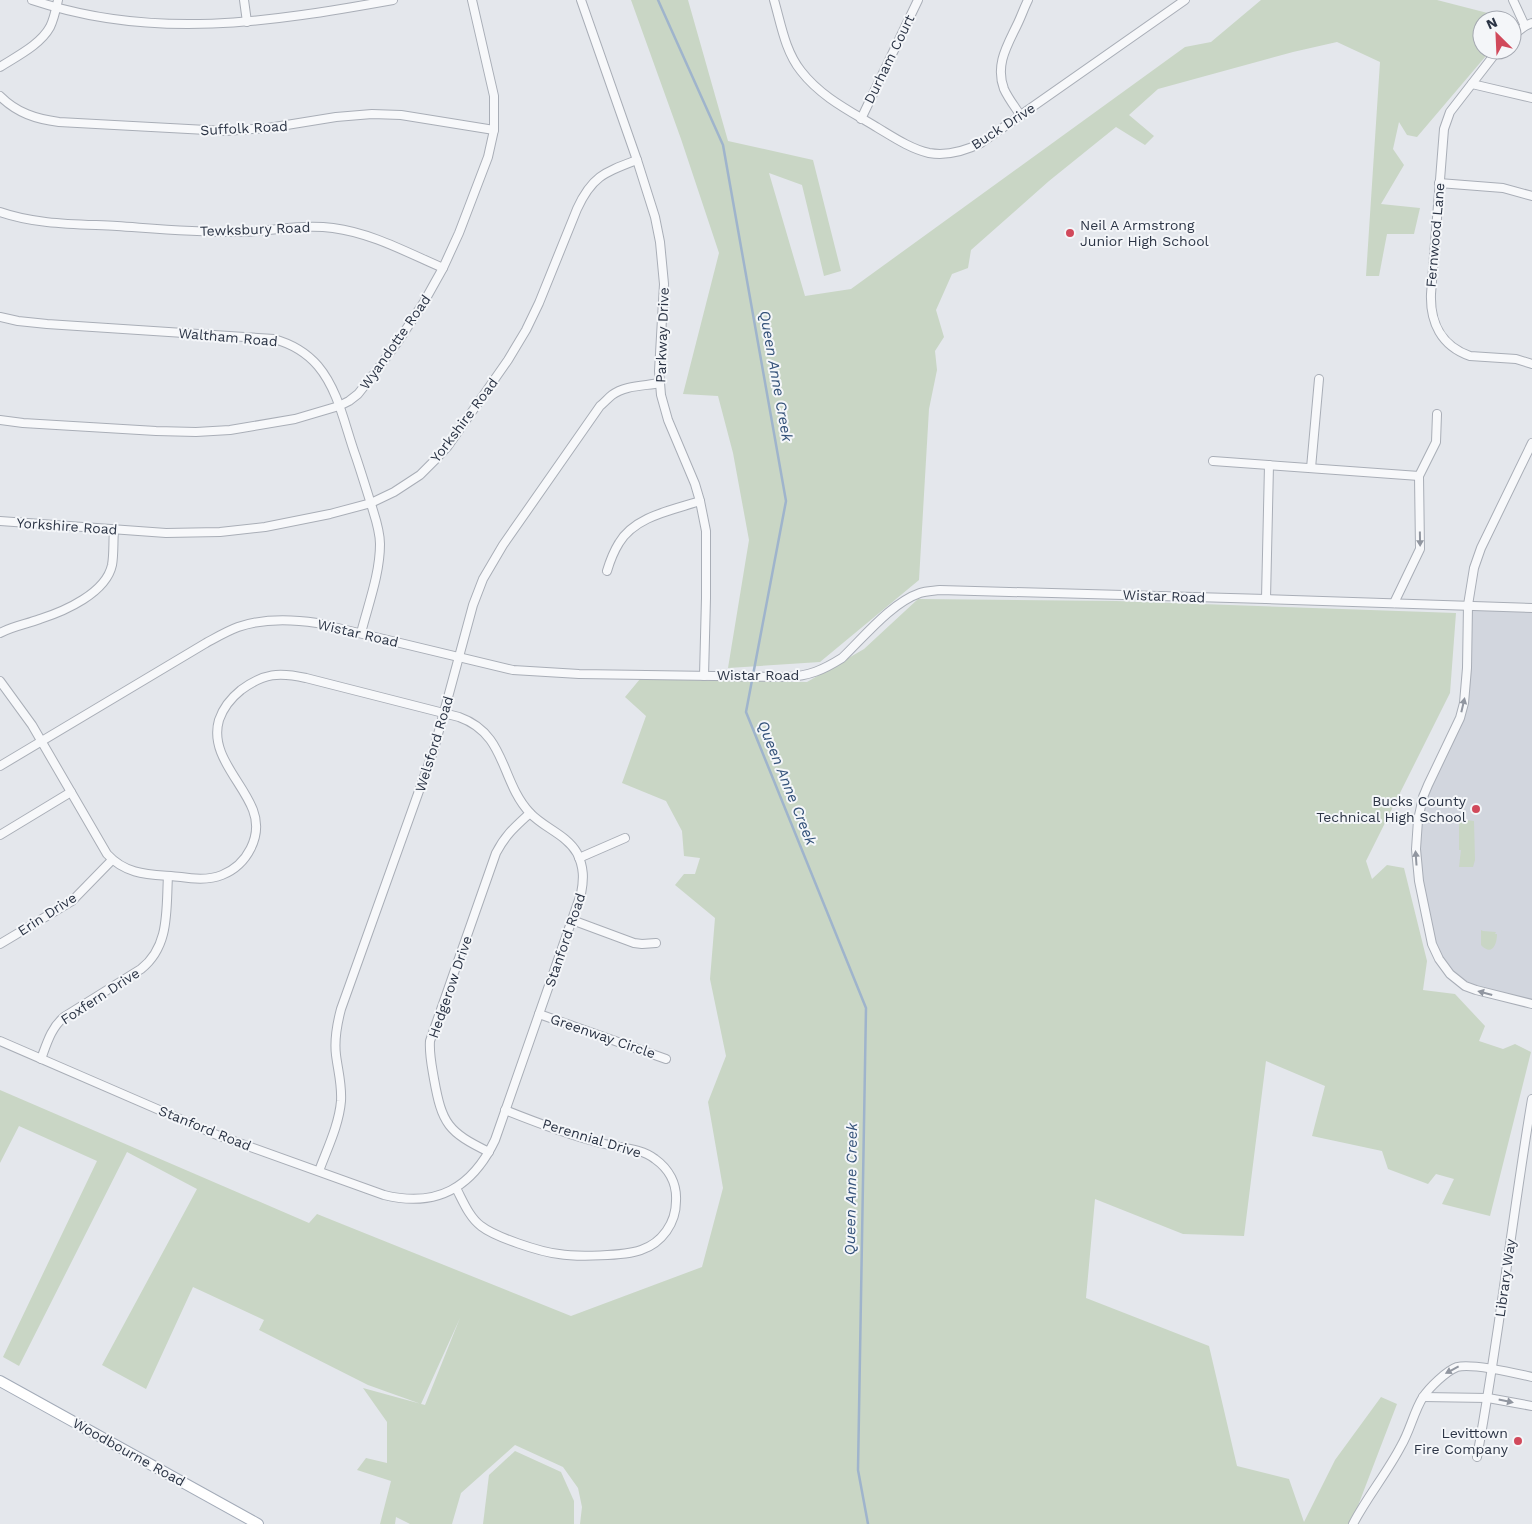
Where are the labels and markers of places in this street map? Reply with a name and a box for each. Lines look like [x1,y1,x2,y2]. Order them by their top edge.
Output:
place label: Neil A Armstrong Junior High School [1080,217,1210,249]
marker: Neil A Armstrong Junior High School [1064,227,1076,239]
place label: Bucks County Technical High School [1316,793,1467,825]
marker: Bucks County Technical High School [1470,803,1482,815]
place label: Levittown Fire Company [1414,1425,1509,1457]
marker: Levittown Fire Company [1512,1435,1524,1447]

